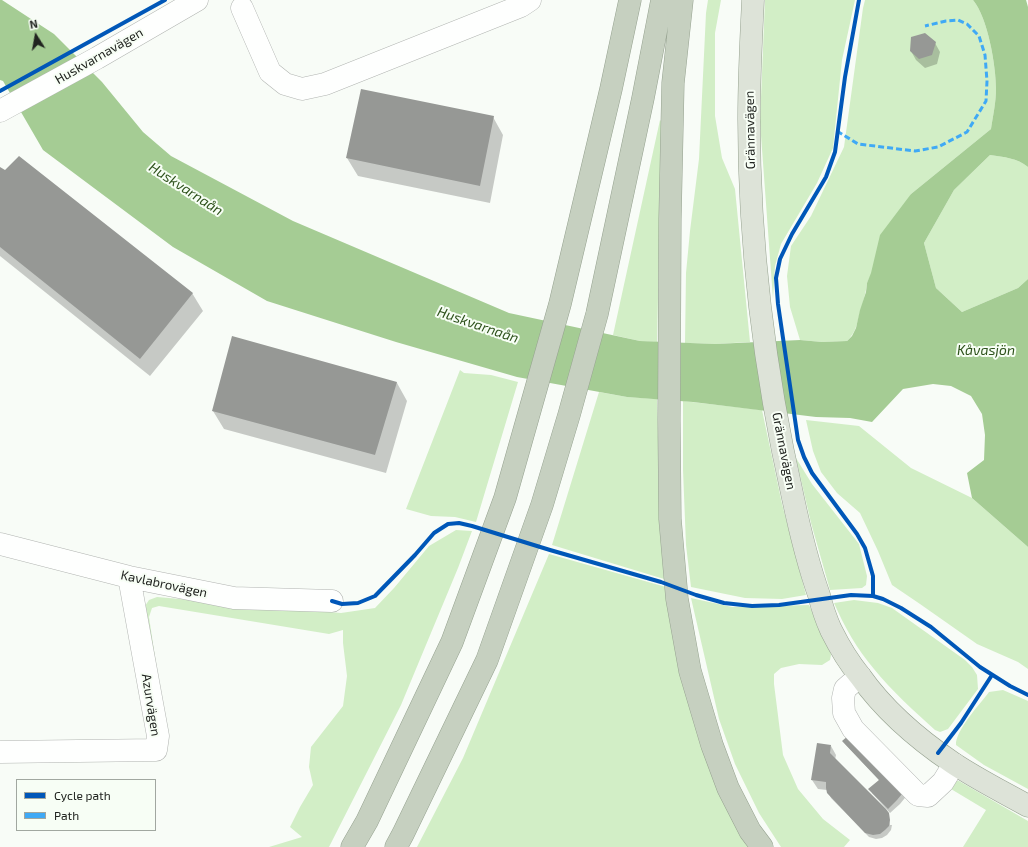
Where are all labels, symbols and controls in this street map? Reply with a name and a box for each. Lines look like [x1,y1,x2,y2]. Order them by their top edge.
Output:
north arrow [16,16,56,56]
text: N [28,17,39,31]
street label: Huskvarnavägen [52,25,146,87]
street label: Grännavägen [742,91,758,169]
water label: Huskvarnaån [146,159,226,219]
water label: Huskvarnaån [435,303,521,347]
water label: Kåvasjön [957,342,1015,358]
street label: Grännavägen [769,411,799,491]
street label: Kavlabrovägen [119,567,209,601]
street label: Azurvägen [138,673,164,737]
legend [16,779,156,831]
text: Cycle path [54,788,111,802]
text: Path [54,808,79,822]

